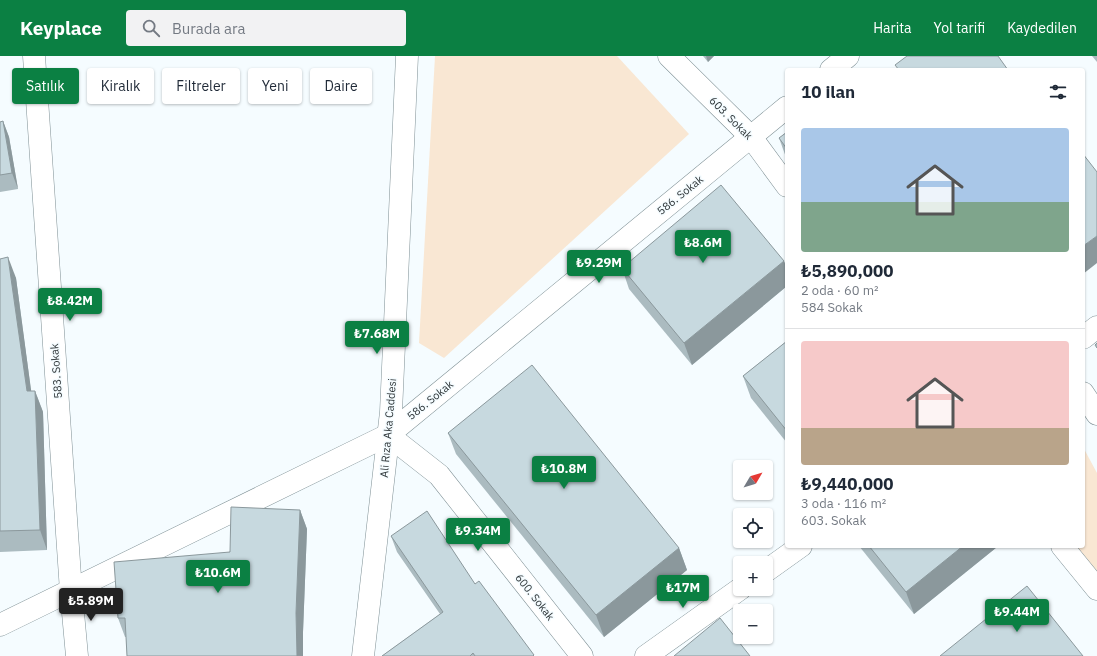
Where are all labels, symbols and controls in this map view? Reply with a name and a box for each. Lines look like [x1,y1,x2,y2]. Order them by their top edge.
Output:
search box [126,10,406,46]
text: Keyplace [20,16,102,40]
icon: search [140,17,162,39]
text: Burada ara [172,19,245,38]
text: Harita [873,19,912,37]
text: Yol tarifi [934,19,985,37]
text: Kaydedilen [1007,19,1077,37]
chip: Satılık [12,68,79,104]
chip: Kiralık [87,68,154,104]
chip: Filtreler [162,68,240,104]
chip: Yeni [248,68,302,104]
chip: Daire [310,68,372,104]
text: 10 ilan [801,81,855,103]
icon: filters [1047,81,1069,103]
street label: 603. Sokak [706,93,756,143]
icon: home [899,154,971,226]
street label: 586. Sokak [654,172,706,218]
pin: ₺8.6M [675,230,731,264]
text: ₺8.6M [684,234,722,251]
pin: ₺9.29M [566,250,632,284]
text: ₺9.29M [576,254,622,271]
text: ₺5,890,000 [801,260,893,282]
text: 2 oda · 60 m² [801,282,879,299]
pin: ₺8.42M [37,288,103,322]
text: ₺8.42M [47,292,93,309]
text: 584 Sokak [801,299,863,316]
pin: ₺7.68M [344,321,410,355]
text: ₺7.68M [354,325,400,342]
street label: 583. Sokak [47,343,65,399]
icon: home [899,367,971,439]
street label: 586. Sokak [404,377,456,423]
street label: Ali Rıza Aka Caddesi [377,378,399,478]
pin: ₺10.8M [531,456,597,490]
text: ₺10.8M [541,460,587,477]
north arrow [733,460,773,500]
map controls [733,460,773,644]
text: ₺9,440,000 [801,473,893,495]
text: 3 oda · 116 m² [801,495,886,512]
button: locate [733,508,773,548]
text: 603. Sokak [801,512,866,529]
pin: ₺9.34M [445,518,511,552]
text: ₺9.34M [455,522,501,539]
button: + [733,556,773,596]
pin: ₺10.6M [185,560,251,594]
text: ₺10.6M [195,564,241,581]
street label: 600. Sokak [512,571,558,623]
pin: ₺17M [659,575,707,609]
text: ₺17M [666,579,700,596]
pin: ₺5.89M [58,588,124,622]
text: ₺5.89M [68,592,114,609]
pin: ₺9.44M [984,599,1050,633]
text: ₺9.44M [994,603,1040,620]
button: − [733,604,773,644]

